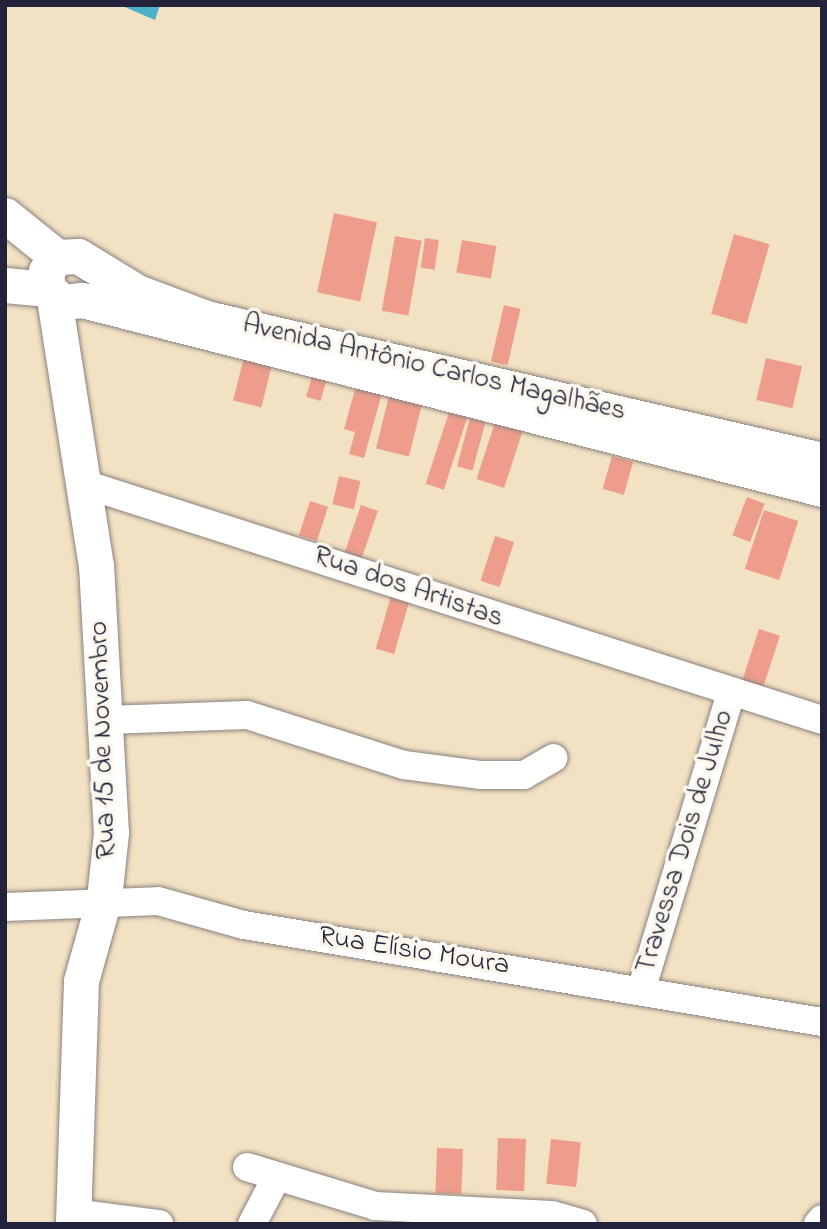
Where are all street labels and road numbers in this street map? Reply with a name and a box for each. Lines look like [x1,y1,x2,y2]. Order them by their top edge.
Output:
street label: Avenida Antônio Carlos Magalhães [239,309,629,429]
street label: Rua dos Artistas [309,540,507,636]
street label: Rua 15 de Novembro [83,620,125,860]
street label: Travessa Dois de Julho [630,706,742,978]
street label: Rua Elísio Moura [316,920,512,984]

